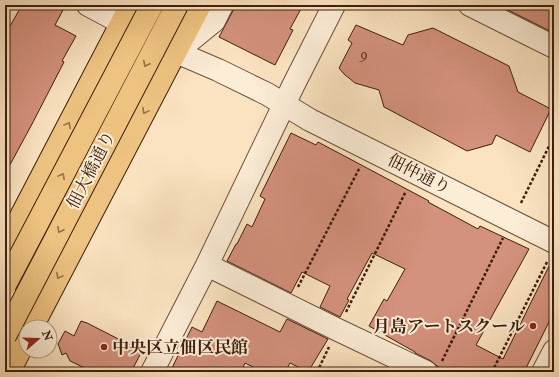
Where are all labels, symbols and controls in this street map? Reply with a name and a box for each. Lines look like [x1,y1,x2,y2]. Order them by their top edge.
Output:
house number: 9 [359,45,368,64]
one-way arrow [143,60,151,68]
one-way arrow [142,107,149,114]
one-way arrow [63,122,71,129]
street label: 佃大橋通り [62,127,120,213]
street label: 佃仲通り [384,149,454,199]
one-way arrow [57,173,65,181]
one-way arrow [58,225,65,233]
one-way arrow [56,272,63,279]
place label: 月島アートスクール [373,316,525,337]
north arrow [18,319,58,359]
marker: 月島アートスクール [528,321,538,331]
text: N [39,328,55,344]
place label: 中央区立佃区民館 [112,337,248,358]
marker: 中央区立佃区民館 [99,342,109,352]

